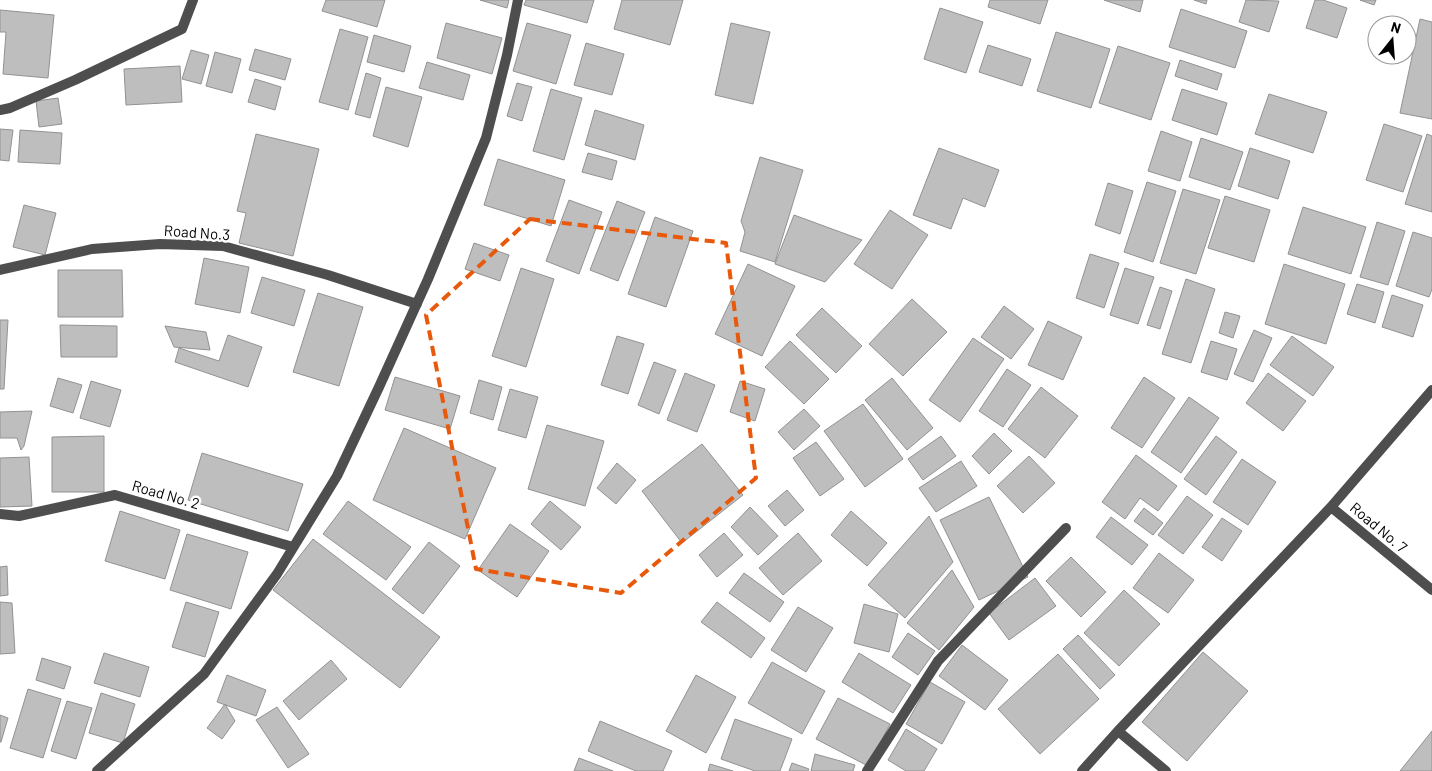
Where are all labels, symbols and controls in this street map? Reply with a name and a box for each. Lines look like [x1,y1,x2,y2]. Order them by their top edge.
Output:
north arrow [1367,15,1417,65]
text: N [1389,18,1403,37]
street label: Road No.3 [163,221,231,243]
street label: Road No. 2 [130,476,202,512]
street label: Road No. 7 [1347,498,1411,556]

